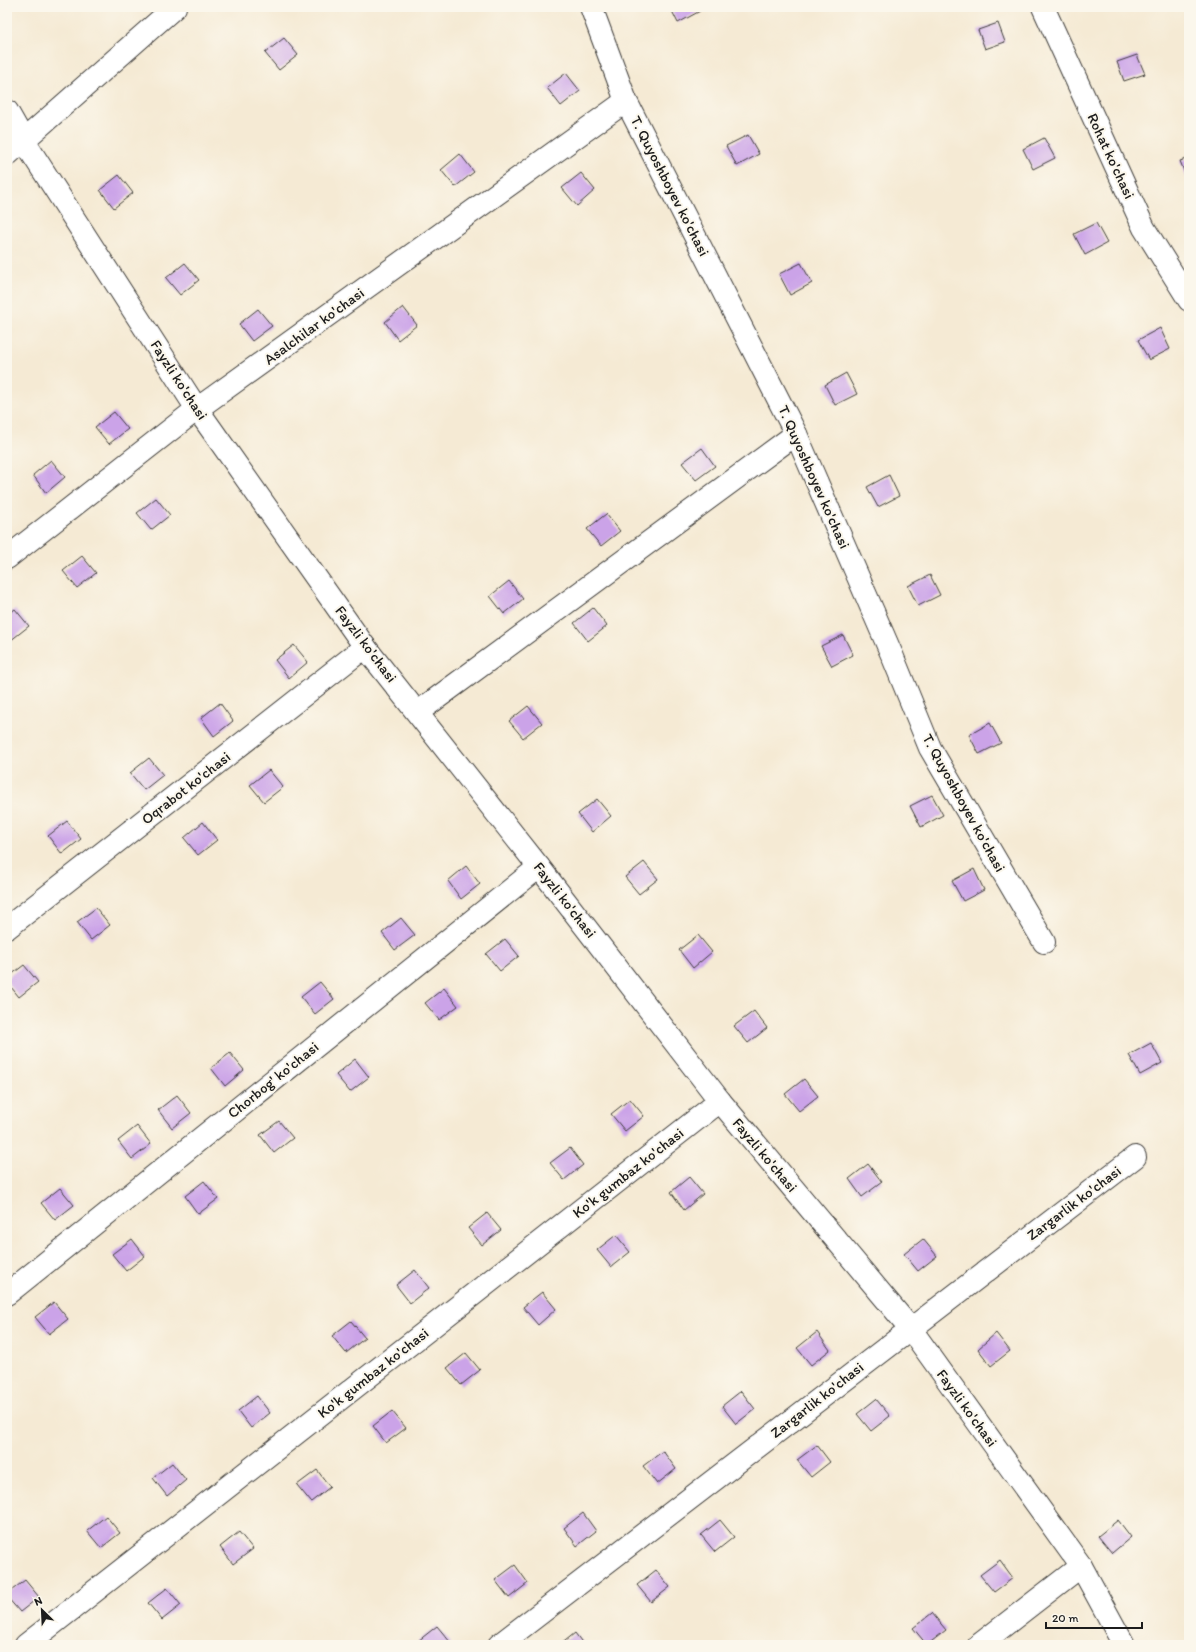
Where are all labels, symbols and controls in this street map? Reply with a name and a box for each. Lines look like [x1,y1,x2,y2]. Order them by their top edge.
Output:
street label: Rohat ko'chasi [1083,110,1139,202]
street label: T. Quyoshboyev ko'chasi [627,113,713,259]
street label: Asalchilar ko'chasi [260,284,368,368]
street label: Fayzli ko'chasi [147,337,211,423]
street label: T. Quyoshboyev ko'chasi [774,403,854,551]
street label: Fayzli ko'chasi [331,602,401,686]
street label: T. Quyoshboyev ko'chasi [919,731,1009,875]
street label: Oqrabot ko'chasi [138,748,234,828]
street label: Fayzli ko'chasi [530,858,600,942]
street label: Chorbog' ko'chasi [224,1038,322,1122]
street label: Fayzli ko'chasi [729,1114,801,1196]
street label: Ko'k gumbaz ko'chasi [569,1124,687,1222]
street label: Zargarlik ko'chasi [1023,1162,1125,1244]
street label: Ko'k gumbaz ko'chasi [314,1324,432,1422]
street label: Zargarlik ko'chasi [767,1358,867,1442]
street label: Fayzli ko'chasi [933,1366,1001,1450]
north arrow [22,1590,62,1630]
text: N [32,1594,44,1609]
scale bar [1046,1604,1142,1630]
text: 20 m [1052,1611,1079,1625]

